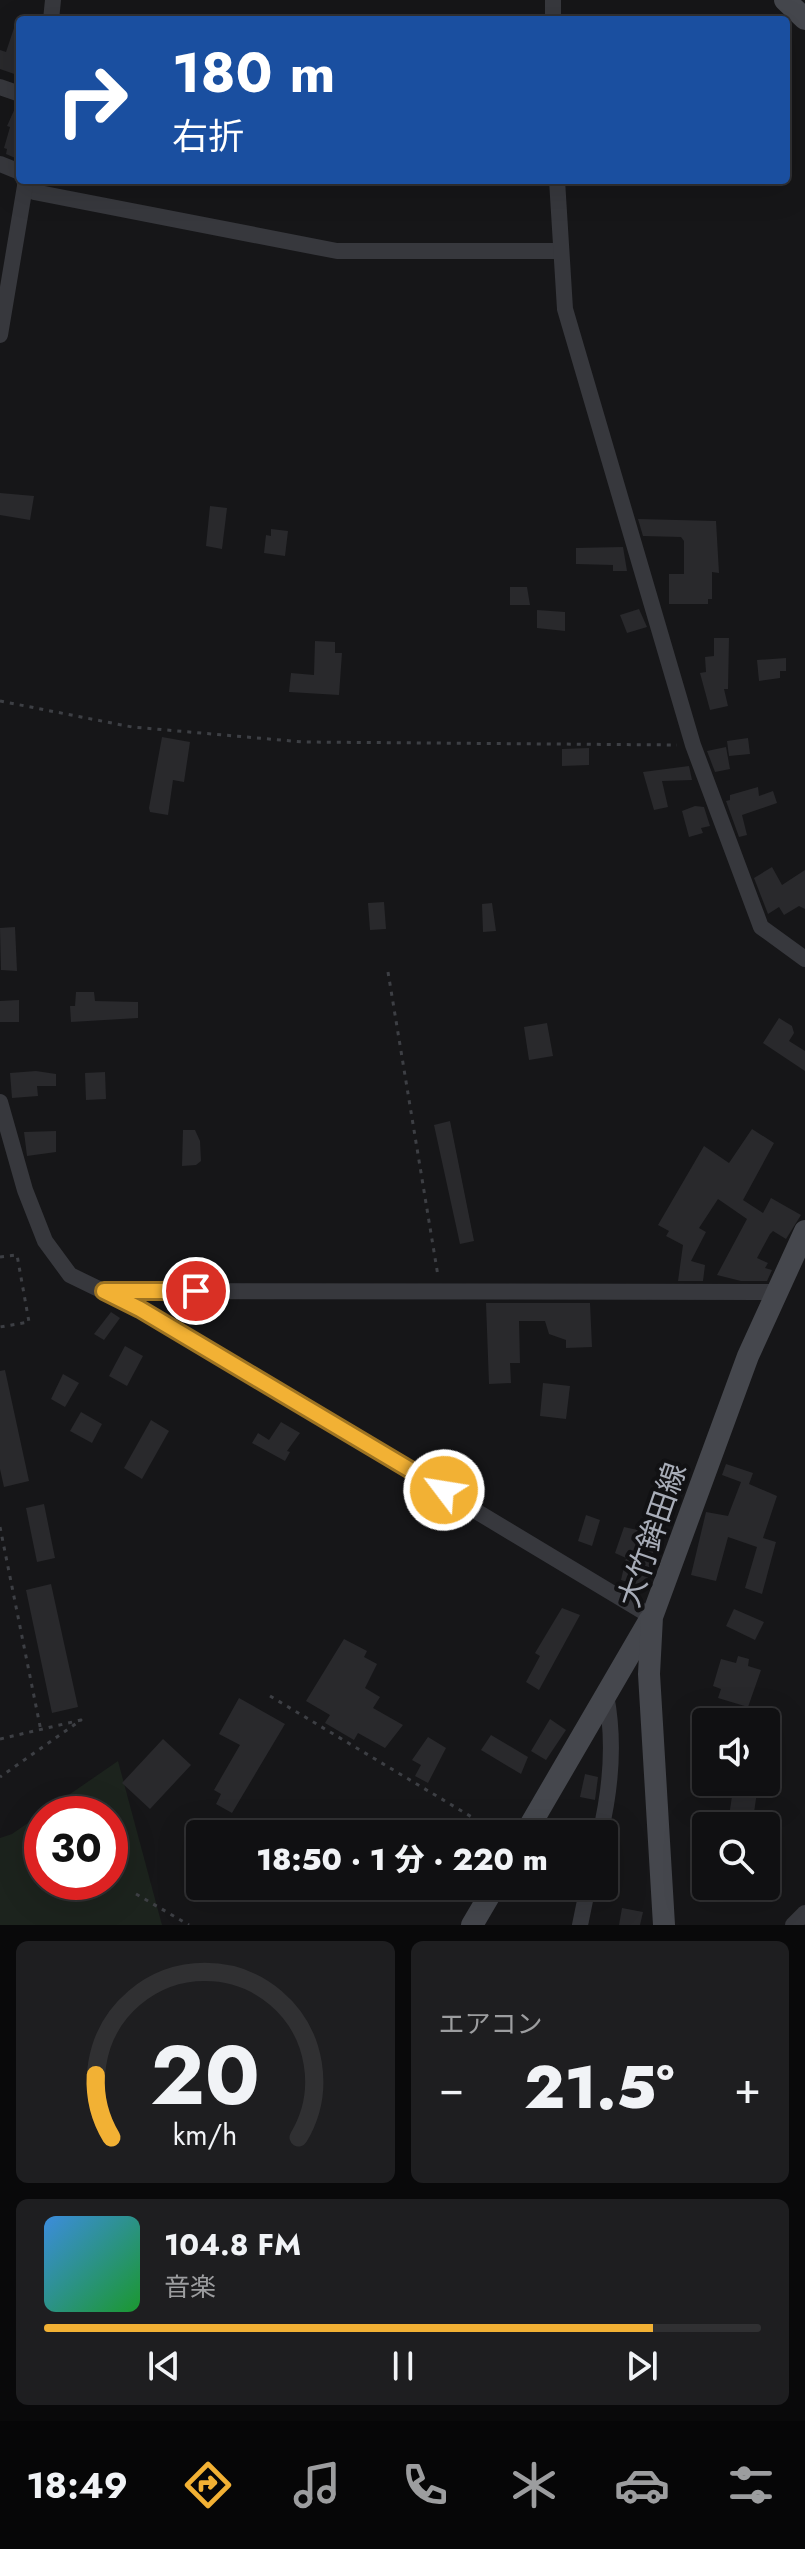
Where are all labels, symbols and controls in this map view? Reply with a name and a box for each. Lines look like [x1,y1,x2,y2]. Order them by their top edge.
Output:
text: 180 m [172,32,335,113]
icon: right [40,48,144,152]
text: 右折 [172,110,244,162]
pin [162,1257,230,1325]
icon: arrive [174,1269,218,1313]
position arrow [402,1448,486,1532]
street label: 大竹鉾田線 [607,1457,697,1613]
map controls [692,1708,780,1900]
button: sound [692,1708,780,1796]
speed limit sign: 30 [24,1796,128,1900]
button: search [692,1812,780,1900]
text: 18:50 · 1 分 · 220 m [256,1838,548,1881]
text: エアコン [439,2005,543,2043]
text: 20 [150,2015,260,2135]
text: 21.5° [524,2044,674,2131]
text: − [439,2056,464,2120]
text: + [734,2056,761,2120]
text: km/h [173,2114,238,2156]
text: 104.8 FM [164,2223,301,2266]
text: 音楽 [164,2268,216,2306]
icon: previous [142,2344,186,2388]
icon: pause [381,2344,425,2388]
icon: next [620,2344,664,2388]
icon: directions [180,2457,236,2513]
icon: music [289,2457,345,2513]
icon: phone [397,2457,453,2513]
icon: climate [506,2457,562,2513]
icon: car [614,2457,670,2513]
icon: filters [723,2457,779,2513]
text: 18:49 [26,2459,128,2511]

